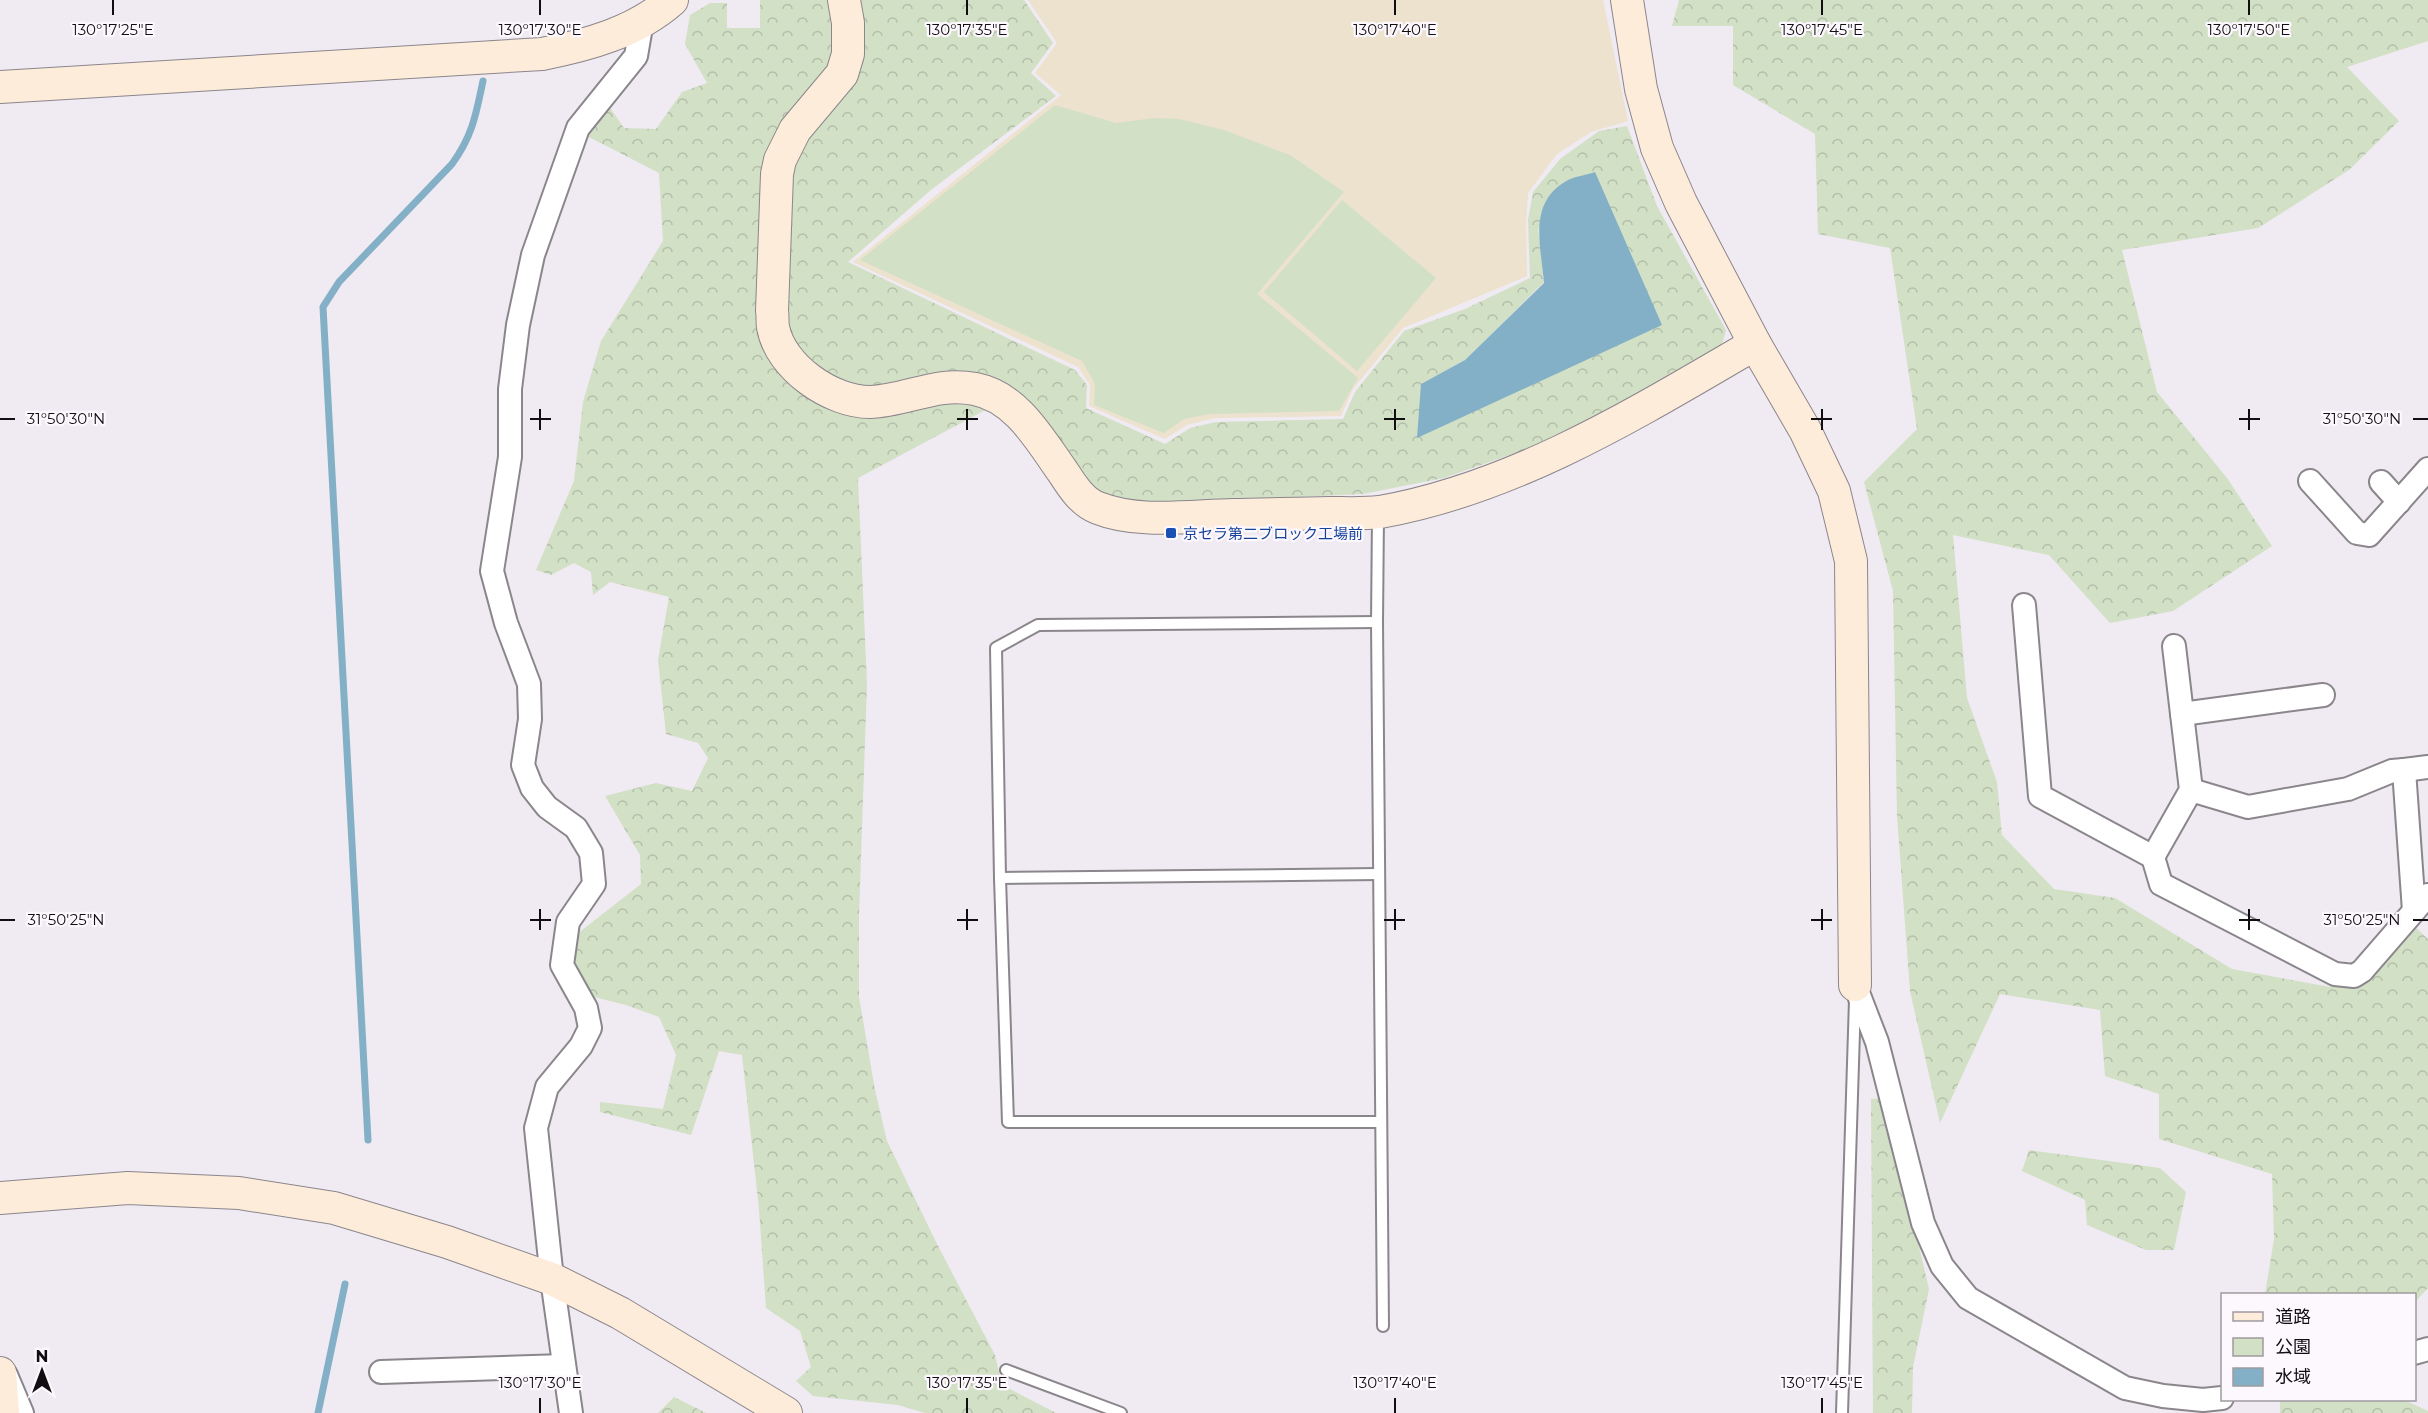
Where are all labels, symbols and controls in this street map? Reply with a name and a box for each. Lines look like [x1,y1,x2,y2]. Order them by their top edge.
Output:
text: 130°17'25"E [72,20,154,39]
text: 130°17'30"E [499,20,581,39]
text: 130°17'35"E [926,20,1008,39]
text: 130°17'40"E [1353,20,1437,39]
text: 130°17'45"E [1781,20,1863,39]
text: 130°17'50"E [2208,20,2290,39]
text: 31°50'30"N [27,409,105,428]
text: 31°50'30"N [2323,409,2401,428]
place label: 京セラ第二ブロック工場前 [1183,524,1363,543]
marker: 京セラ第二ブロック工場前 [1164,526,1178,540]
text: 31°50'25"N [27,910,105,929]
text: 31°50'25"N [2323,910,2401,929]
legend [2221,1293,2416,1401]
text: 道路 [2275,1306,2311,1328]
text: 公園 [2275,1336,2311,1358]
north arrow [12,1341,72,1401]
text: N [36,1347,48,1366]
text: 水域 [2275,1366,2311,1388]
text: 130°17'30"E [499,1373,581,1392]
text: 130°17'35"E [926,1373,1008,1392]
text: 130°17'40"E [1353,1373,1437,1392]
text: 130°17'45"E [1781,1373,1863,1392]

